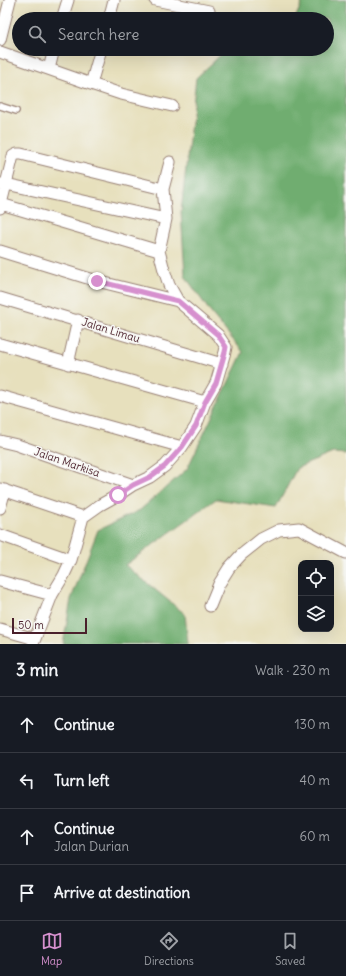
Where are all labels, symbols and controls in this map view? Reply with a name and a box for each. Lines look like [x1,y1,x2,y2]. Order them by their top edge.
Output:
search box [12,12,334,56]
icon: search [26,23,48,45]
text: Search here [58,25,139,44]
route end [88,272,106,290]
street label: Jalan Limau [80,314,142,346]
street label: Jalan Markisa [32,444,102,480]
route start [109,486,127,504]
map controls [298,560,334,632]
button: locate [298,560,334,596]
button: layers [298,596,334,632]
scale bar [12,616,87,635]
text: 50 m [18,618,44,632]
text: 3 min [16,659,58,681]
text: Walk · 230 m [255,662,330,679]
icon: ahead [16,714,38,736]
text: Continue [54,715,115,734]
text: 130 m [294,716,330,733]
icon: left [16,770,38,792]
text: Turn left [54,771,109,790]
text: 40 m [299,772,330,789]
text: Continue [54,819,115,838]
icon: ahead [16,826,38,848]
text: 60 m [299,828,330,845]
text: Jalan Durian [54,838,129,855]
icon: arrive [16,882,38,904]
text: Arrive at destination [54,883,190,902]
tab: Map [41,930,63,968]
tab: Directions [144,930,194,968]
tab: Saved [275,930,305,968]

